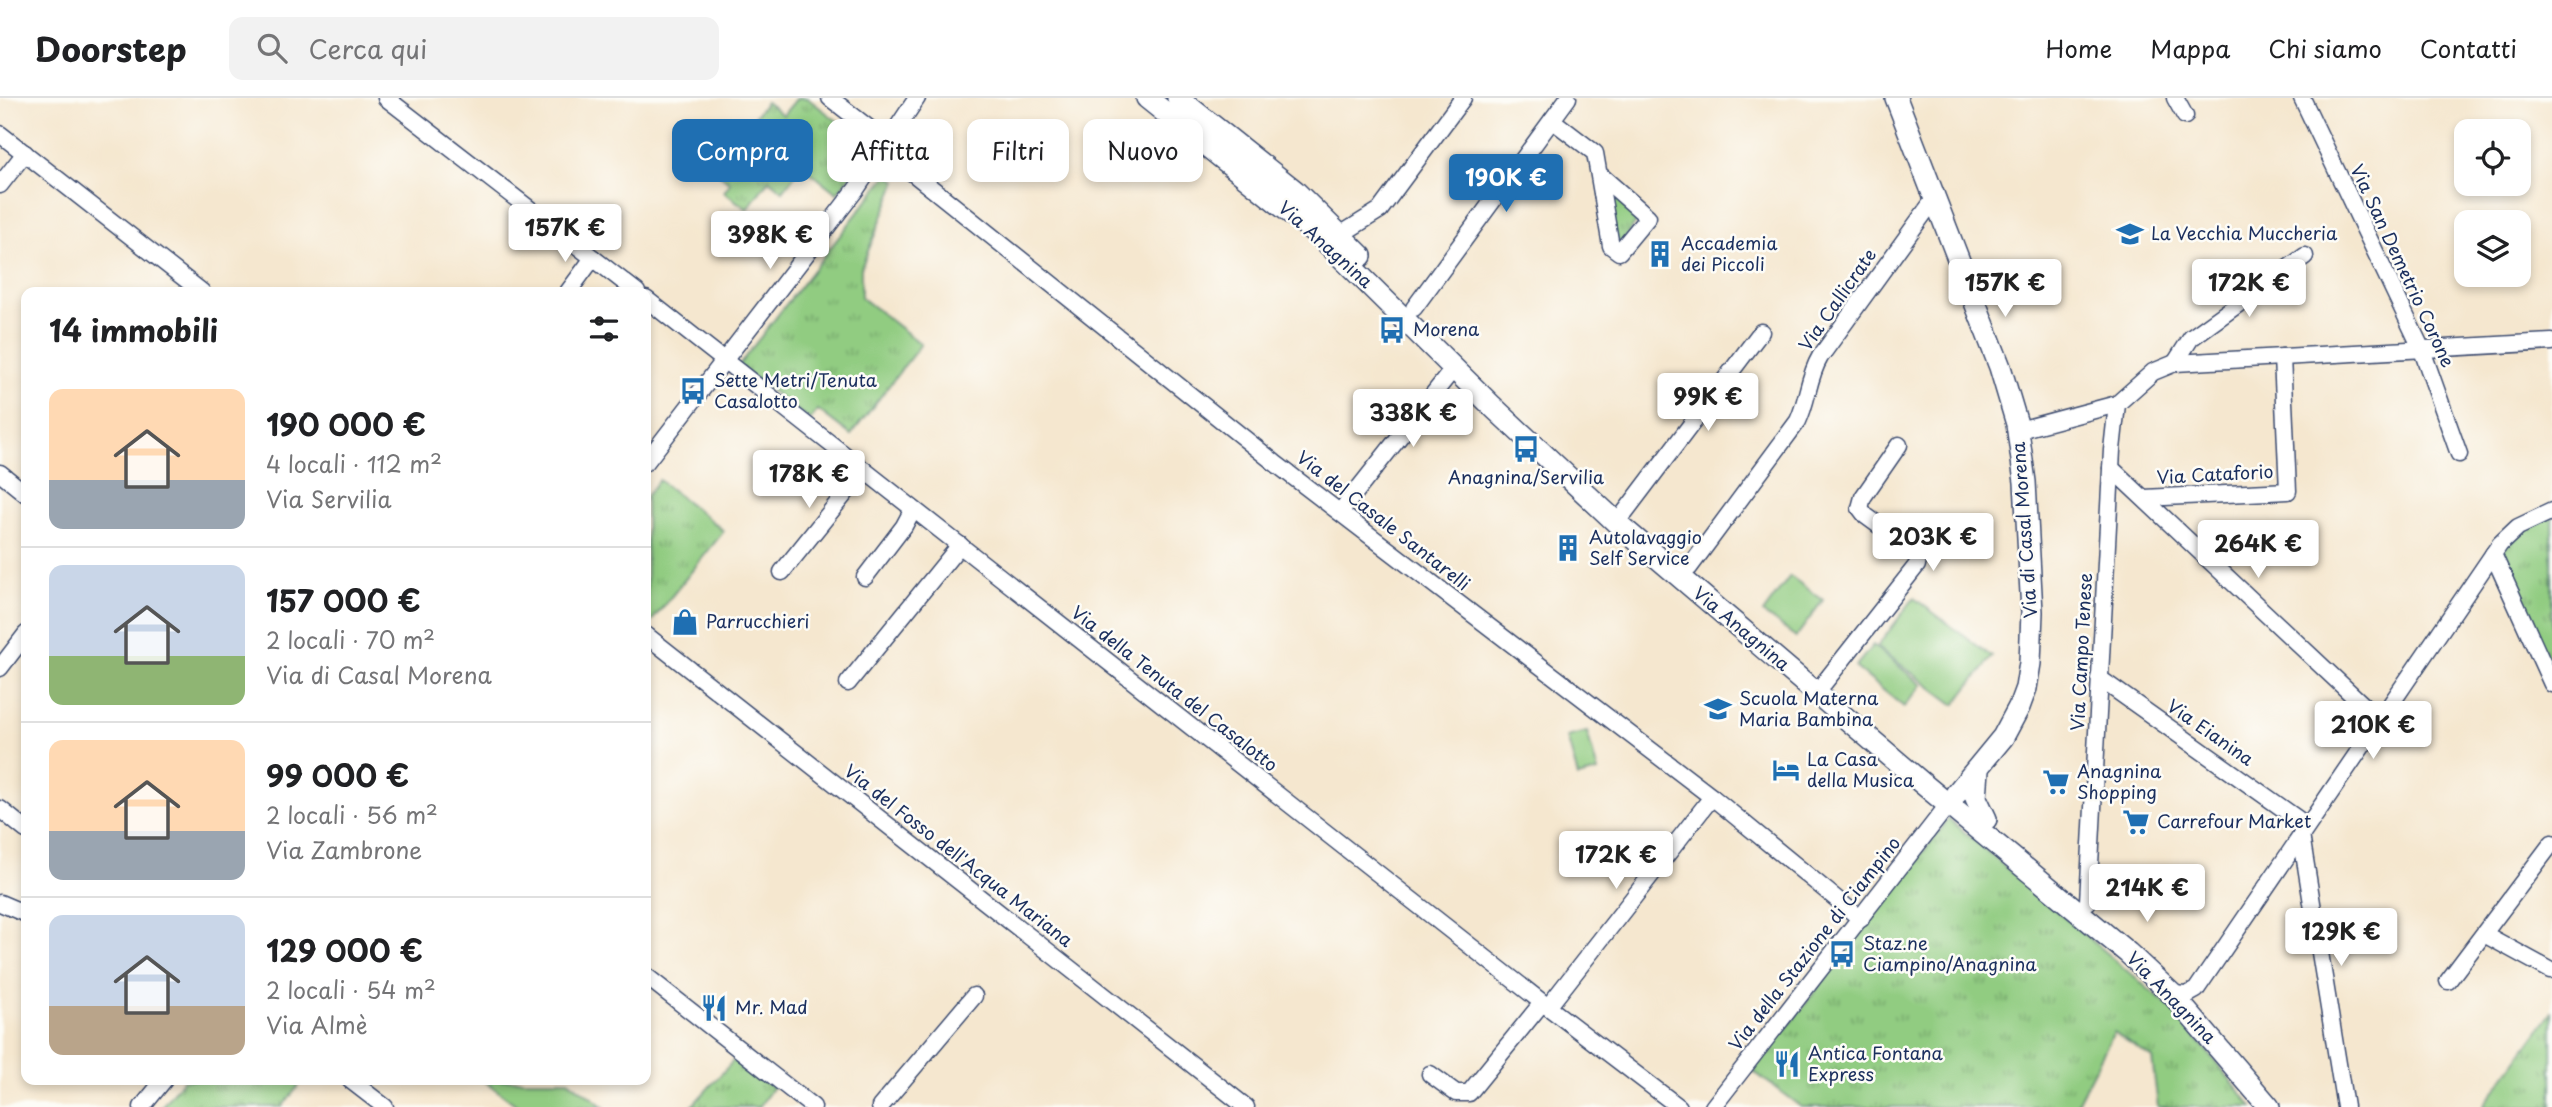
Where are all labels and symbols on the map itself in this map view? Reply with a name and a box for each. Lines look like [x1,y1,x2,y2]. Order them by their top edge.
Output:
pin: 190K € [1449,155,1563,214]
street label: Via San Demetrio Corone [2344,159,2462,371]
street label: Via Anagnina [1273,194,1380,294]
pin: 157K € [508,204,622,264]
pin: 398K € [713,212,827,271]
school or university icon: La Vecchia Muccheria [2115,219,2145,249]
place label: La Vecchia Muccheria [2151,219,2338,246]
place label: Accademia dei Piccoli [1681,229,1777,277]
building icon: Accademia dei Piccoli [1645,239,1675,269]
street label: Via Callicrate [1791,242,1882,356]
pin: 157K € [1948,260,2062,319]
pin: 172K € [2192,260,2306,319]
bus stop icon: Morena [1377,315,1407,345]
place label: Morena [1413,315,1480,342]
place label: Sette Metri/Tenuta Casalotto [714,366,878,414]
pin: 99K € [1659,374,1757,433]
bus stop icon: Sette Metri/Tenuta Casalotto [678,376,708,406]
pin: 338K € [1356,390,1470,449]
bus stop icon: Anagnina/Servilia [1511,434,1541,464]
street label: Via di Casal Morena [2004,440,2043,619]
street label: Via del Casale Santarelli [1291,443,1476,596]
pin: 178K € [752,450,866,510]
street label: Via Cataforio [2156,457,2274,490]
place label: Anagnina/Servilia [1448,463,1604,490]
pin: 203K € [1876,514,1990,573]
pin: 264K € [2201,520,2315,580]
place label: Autolavaggio Self Service [1589,523,1702,571]
building icon: Autolavaggio Self Service [1553,533,1583,563]
street label: Via Campo Tenese [2063,572,2098,732]
street label: Via Anagnina [1688,579,1797,677]
street label: Via della Tenuta del Casalotto [1066,598,1284,777]
shop icon: Parrucchieri [670,607,700,637]
place label: Parrucchieri [706,607,810,634]
place label: Scuola Materna Maria Bambina [1739,684,1879,732]
street label: Via Eianina [2162,692,2260,772]
school or university icon: Scuola Materna Maria Bambina [1703,694,1733,724]
pin: 210K € [2316,702,2430,761]
place label: La Casa della Musica [1807,745,1915,793]
hotel icon: La Casa della Musica [1771,755,1801,785]
street label: Via del Fosso dell'Acqua Mariana [839,757,1080,953]
place label: Anagnina Shopping [2077,757,2162,805]
supermarket icon: Anagnina Shopping [2041,767,2071,797]
supermarket icon: Carrefour Market [2121,807,2151,837]
place label: Carrefour Market [2157,807,2311,834]
street label: Via della Stazione di Ciampino [1721,830,1906,1056]
pin: 172K € [1559,832,1673,891]
pin: 214K € [2090,864,2204,924]
pin: 129K € [2284,908,2398,968]
place label: Staz.ne Ciampino/Anagnina [1863,929,2037,977]
bus stop icon: Staz.ne Ciampino/Anagnina [1827,939,1857,969]
street label: Via Anagnina [2121,945,2224,1050]
restaurant icon: Mr. Mad [699,993,729,1023]
place label: Mr. Mad [735,993,808,1020]
place label: Antica Fontana Express [1808,1039,1944,1087]
restaurant icon: Antica Fontana Express [1772,1049,1802,1079]

